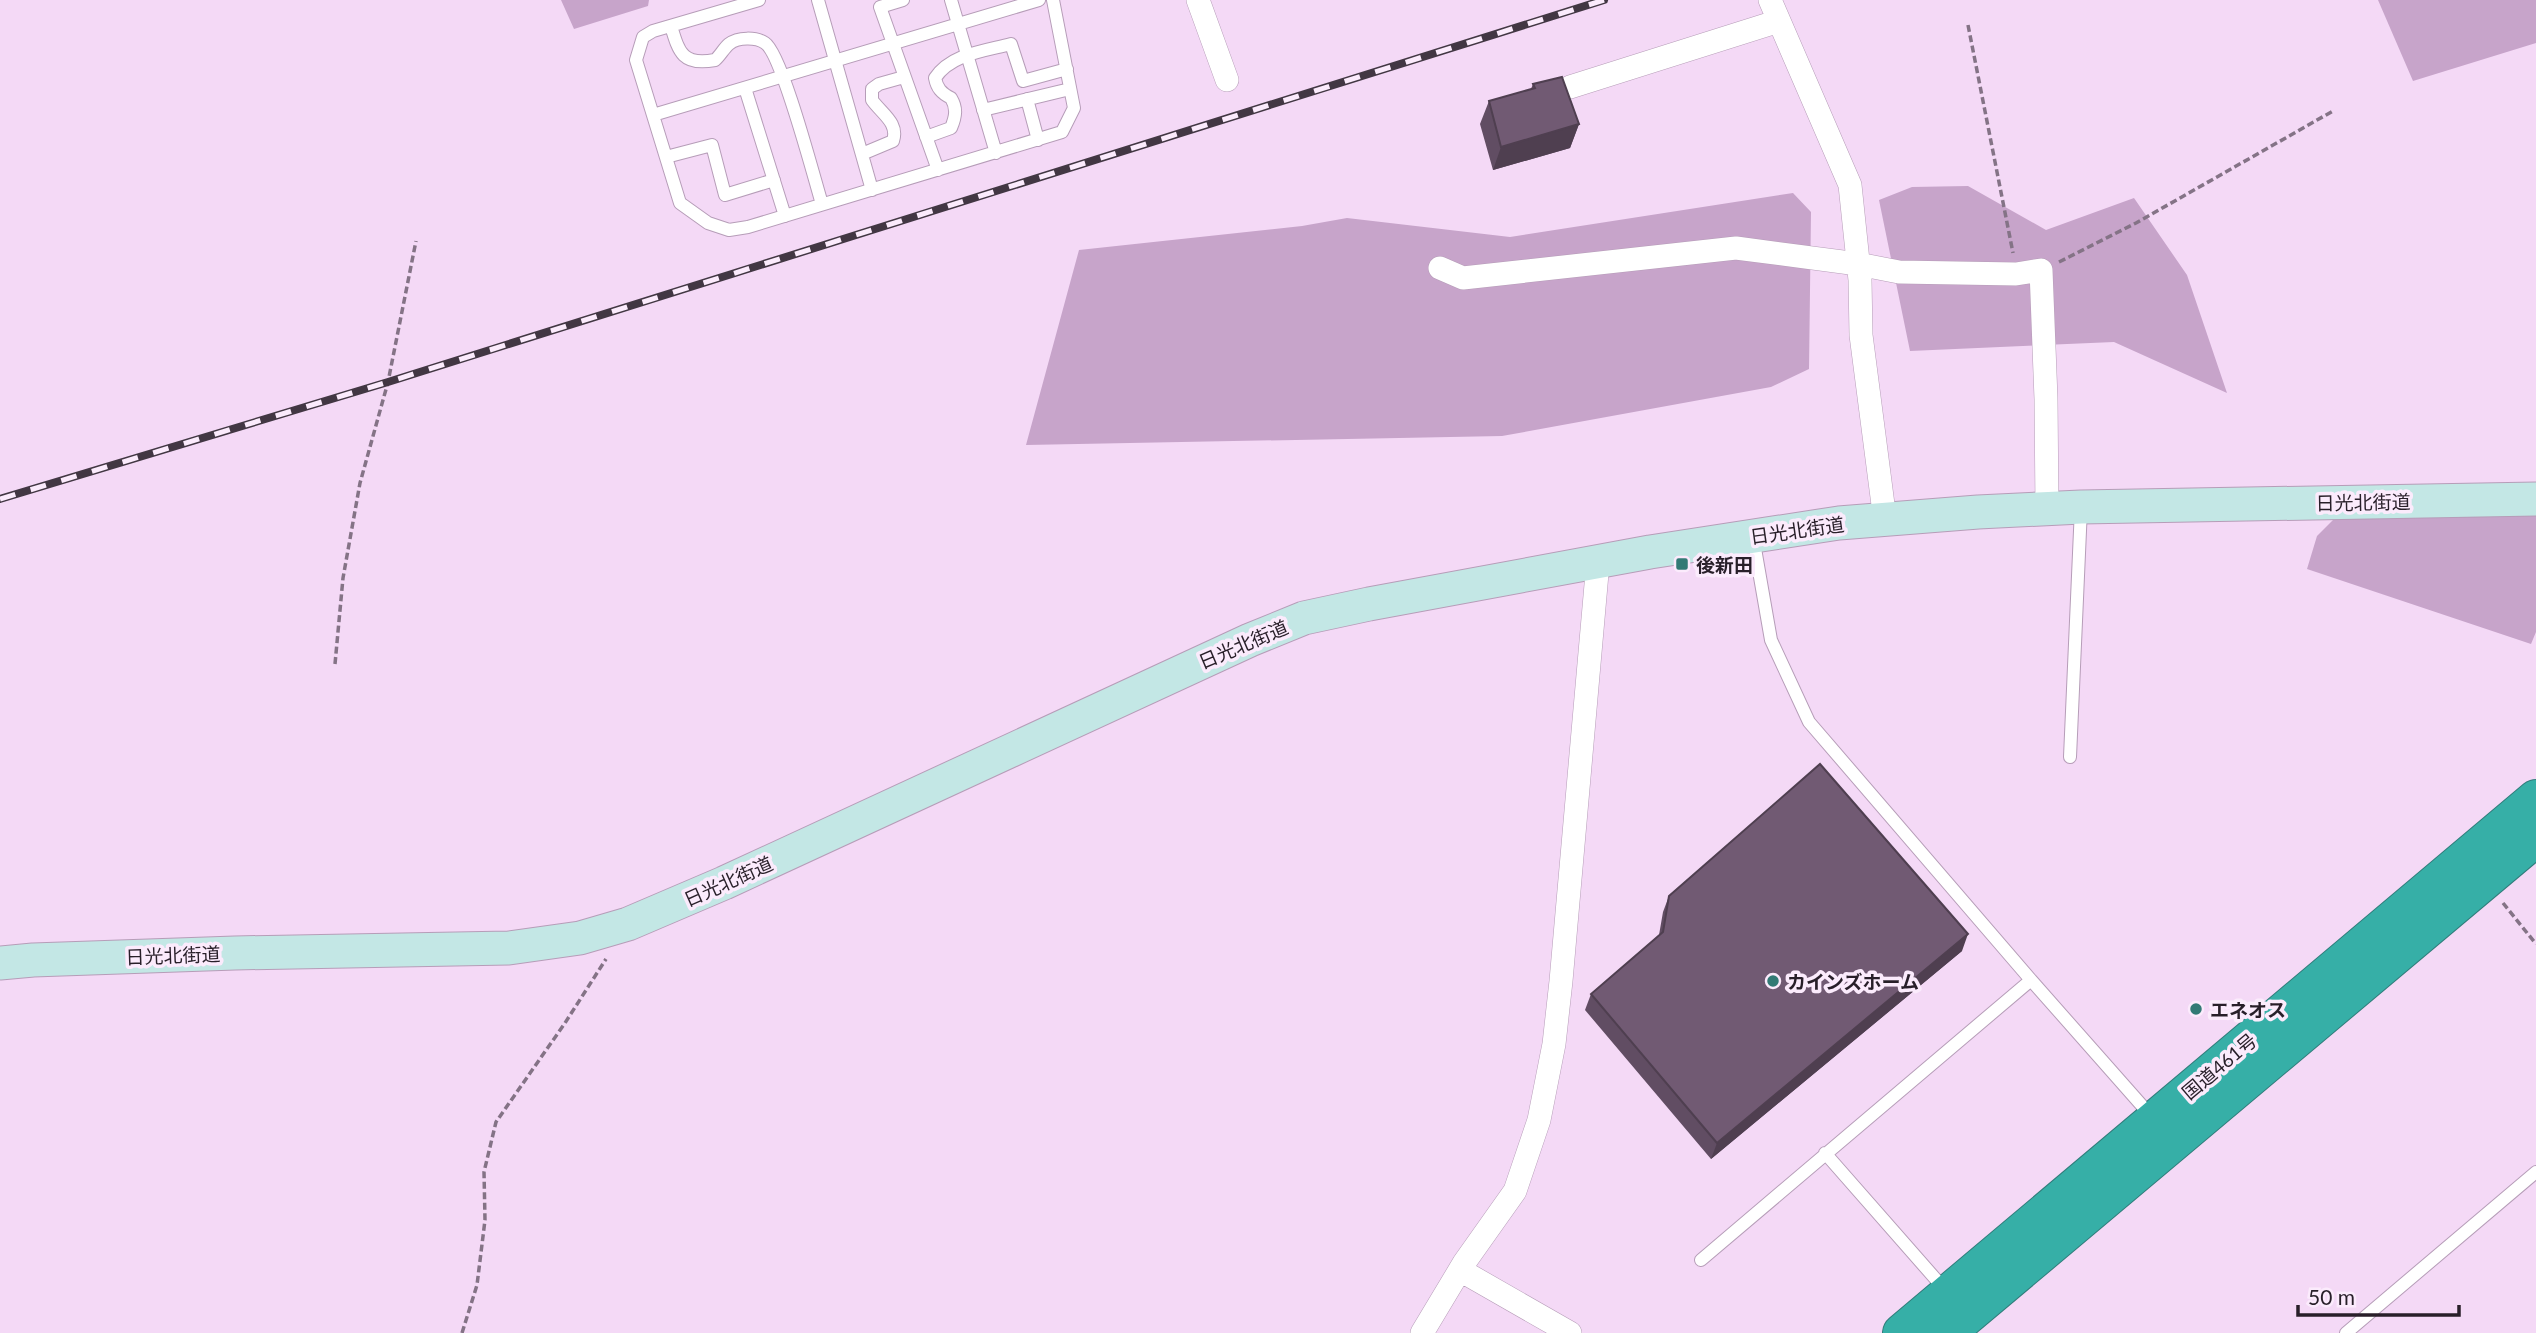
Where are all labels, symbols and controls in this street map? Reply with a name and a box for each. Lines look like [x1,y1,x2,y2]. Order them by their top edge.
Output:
street label: 日光北街道 [2315,490,2411,514]
street label: 日光北街道 [1748,512,1846,548]
place label: 後新田 [1696,553,1753,576]
marker: 後新田 [1674,556,1690,572]
street label: 日光北街道 [1195,615,1291,673]
street label: 日光北街道 [680,851,776,911]
street label: 日光北街道 [125,942,221,968]
place label: カインズホーム [1787,970,1919,993]
marker: カインズホーム [1765,973,1781,989]
place label: エネオス [2210,998,2286,1021]
marker: エネオス [2188,1001,2204,1017]
street label: 国道461号 [2177,1028,2261,1104]
scale bar [2298,1274,2459,1318]
text: 50 m [2308,1284,2355,1309]

